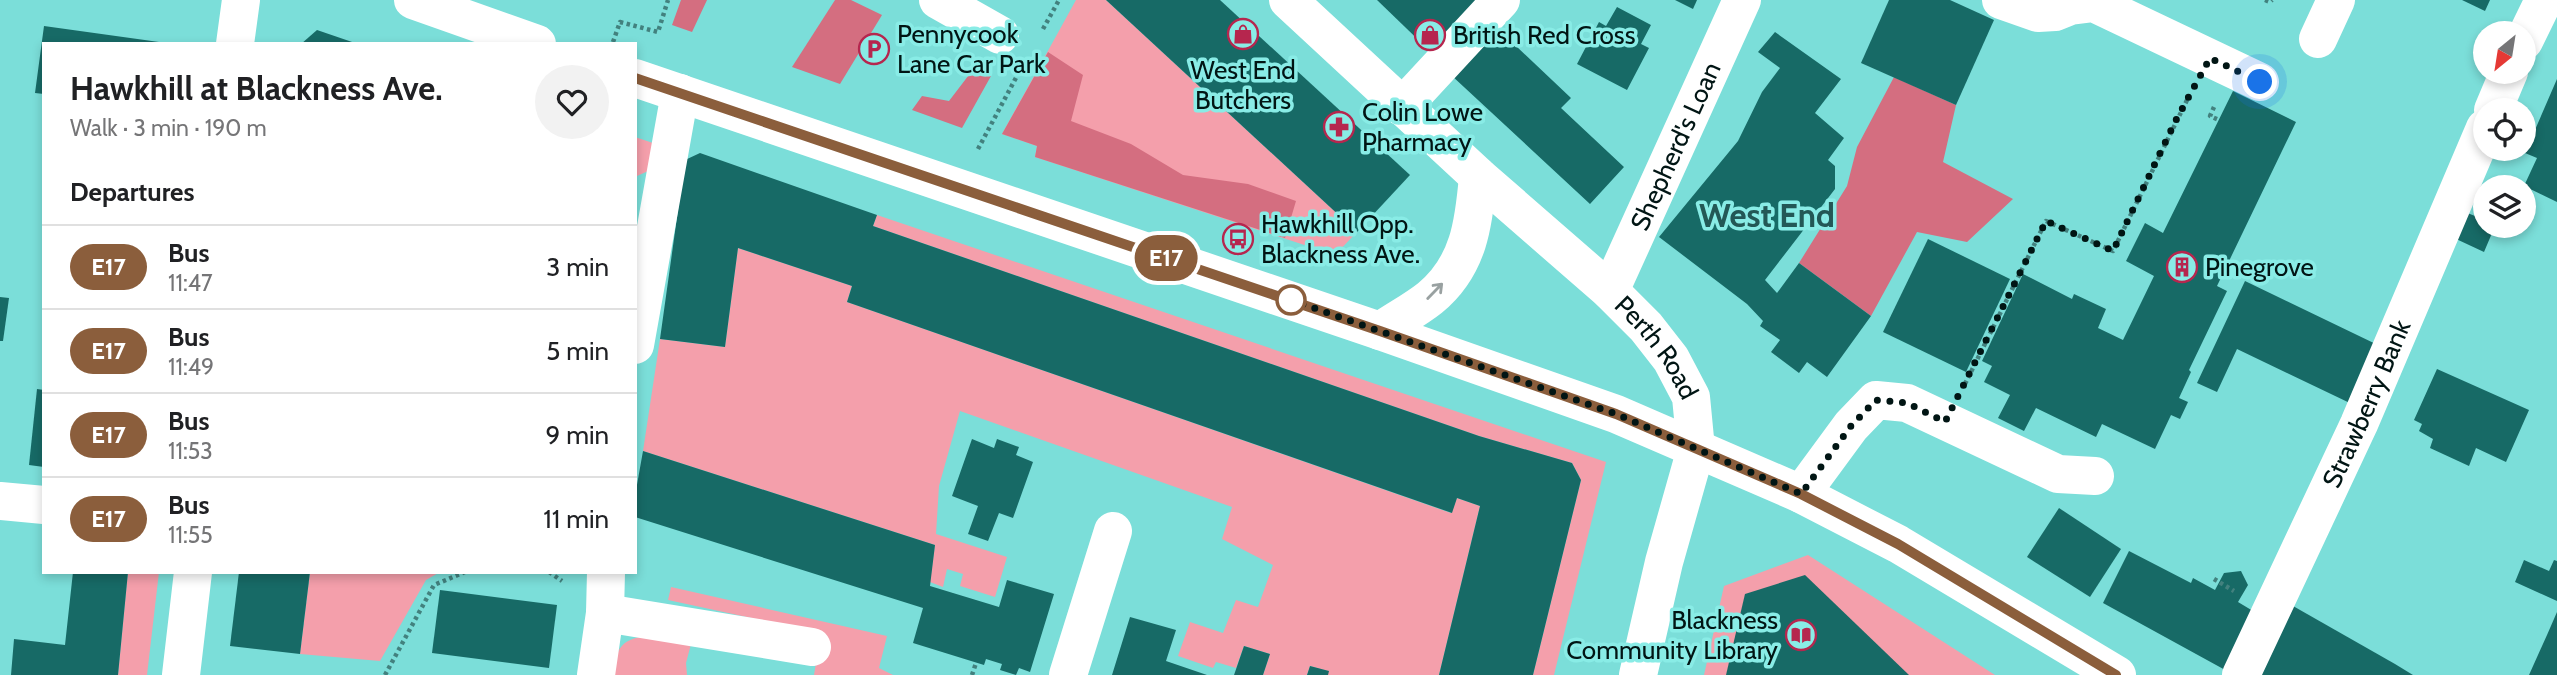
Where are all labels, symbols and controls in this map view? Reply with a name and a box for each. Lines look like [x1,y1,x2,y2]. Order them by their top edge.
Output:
shop icon: West End Butchers [1226,17,1260,51]
place label: Pennycook Lane Car Park [897,18,1046,80]
shop icon: British Red Cross [1413,18,1447,52]
place label: British Red Cross [1453,19,1636,51]
north arrow [2473,21,2536,84]
map controls [2473,21,2536,238]
parking icon: Pennycook Lane Car Park [857,32,891,66]
place label: West End Butchers [1190,54,1296,116]
street label: Shepherd's Loan [1624,57,1728,235]
your location [2242,64,2277,99]
button: heart [535,65,609,139]
text: Hawkhill at Blackness Ave. [70,68,443,108]
place label: Colin Lowe Pharmacy [1362,96,1483,158]
button: locate [2473,98,2536,161]
pharmacy icon: Colin Lowe Pharmacy [1322,110,1356,144]
text: Walk · 3 min · 190 m [70,114,267,142]
button: layers [2473,175,2536,238]
text: Departures [70,176,194,208]
district label: West End [1699,195,1835,235]
place label: Hawkhill Opp. Blackness Ave. [1261,208,1420,270]
bus stop icon: Hawkhill Opp. Blackness Ave. [1221,222,1255,256]
line badge: E17 [1126,235,1206,281]
text: Bus [168,237,209,269]
text: E17 [1149,243,1183,272]
building icon: Pinegrove [2165,250,2199,284]
text: 3 min [546,251,609,283]
place label: Pinegrove [2205,251,2314,283]
text: E17 [91,252,126,281]
text: 11:47 [168,269,213,297]
one-way arrow [1427,283,1444,300]
unlabelled marker [1276,285,1306,315]
street label: Perth Road [1608,289,1705,405]
street label: Strawberry Bank [2315,315,2418,493]
text: Bus [168,321,209,353]
text: 5 min [546,335,609,367]
text: E17 [91,336,126,365]
text: 11:49 [168,353,214,381]
text: Bus [168,405,209,437]
text: 9 min [546,419,609,451]
text: E17 [91,420,126,449]
text: 11:53 [168,437,213,465]
text: Bus [168,489,209,521]
text: 11 min [543,503,609,535]
text: E17 [91,504,126,533]
text: 11:55 [168,521,213,549]
place label: Blackness Community Library [1566,604,1778,666]
library icon: Blackness Community Library [1784,618,1818,652]

